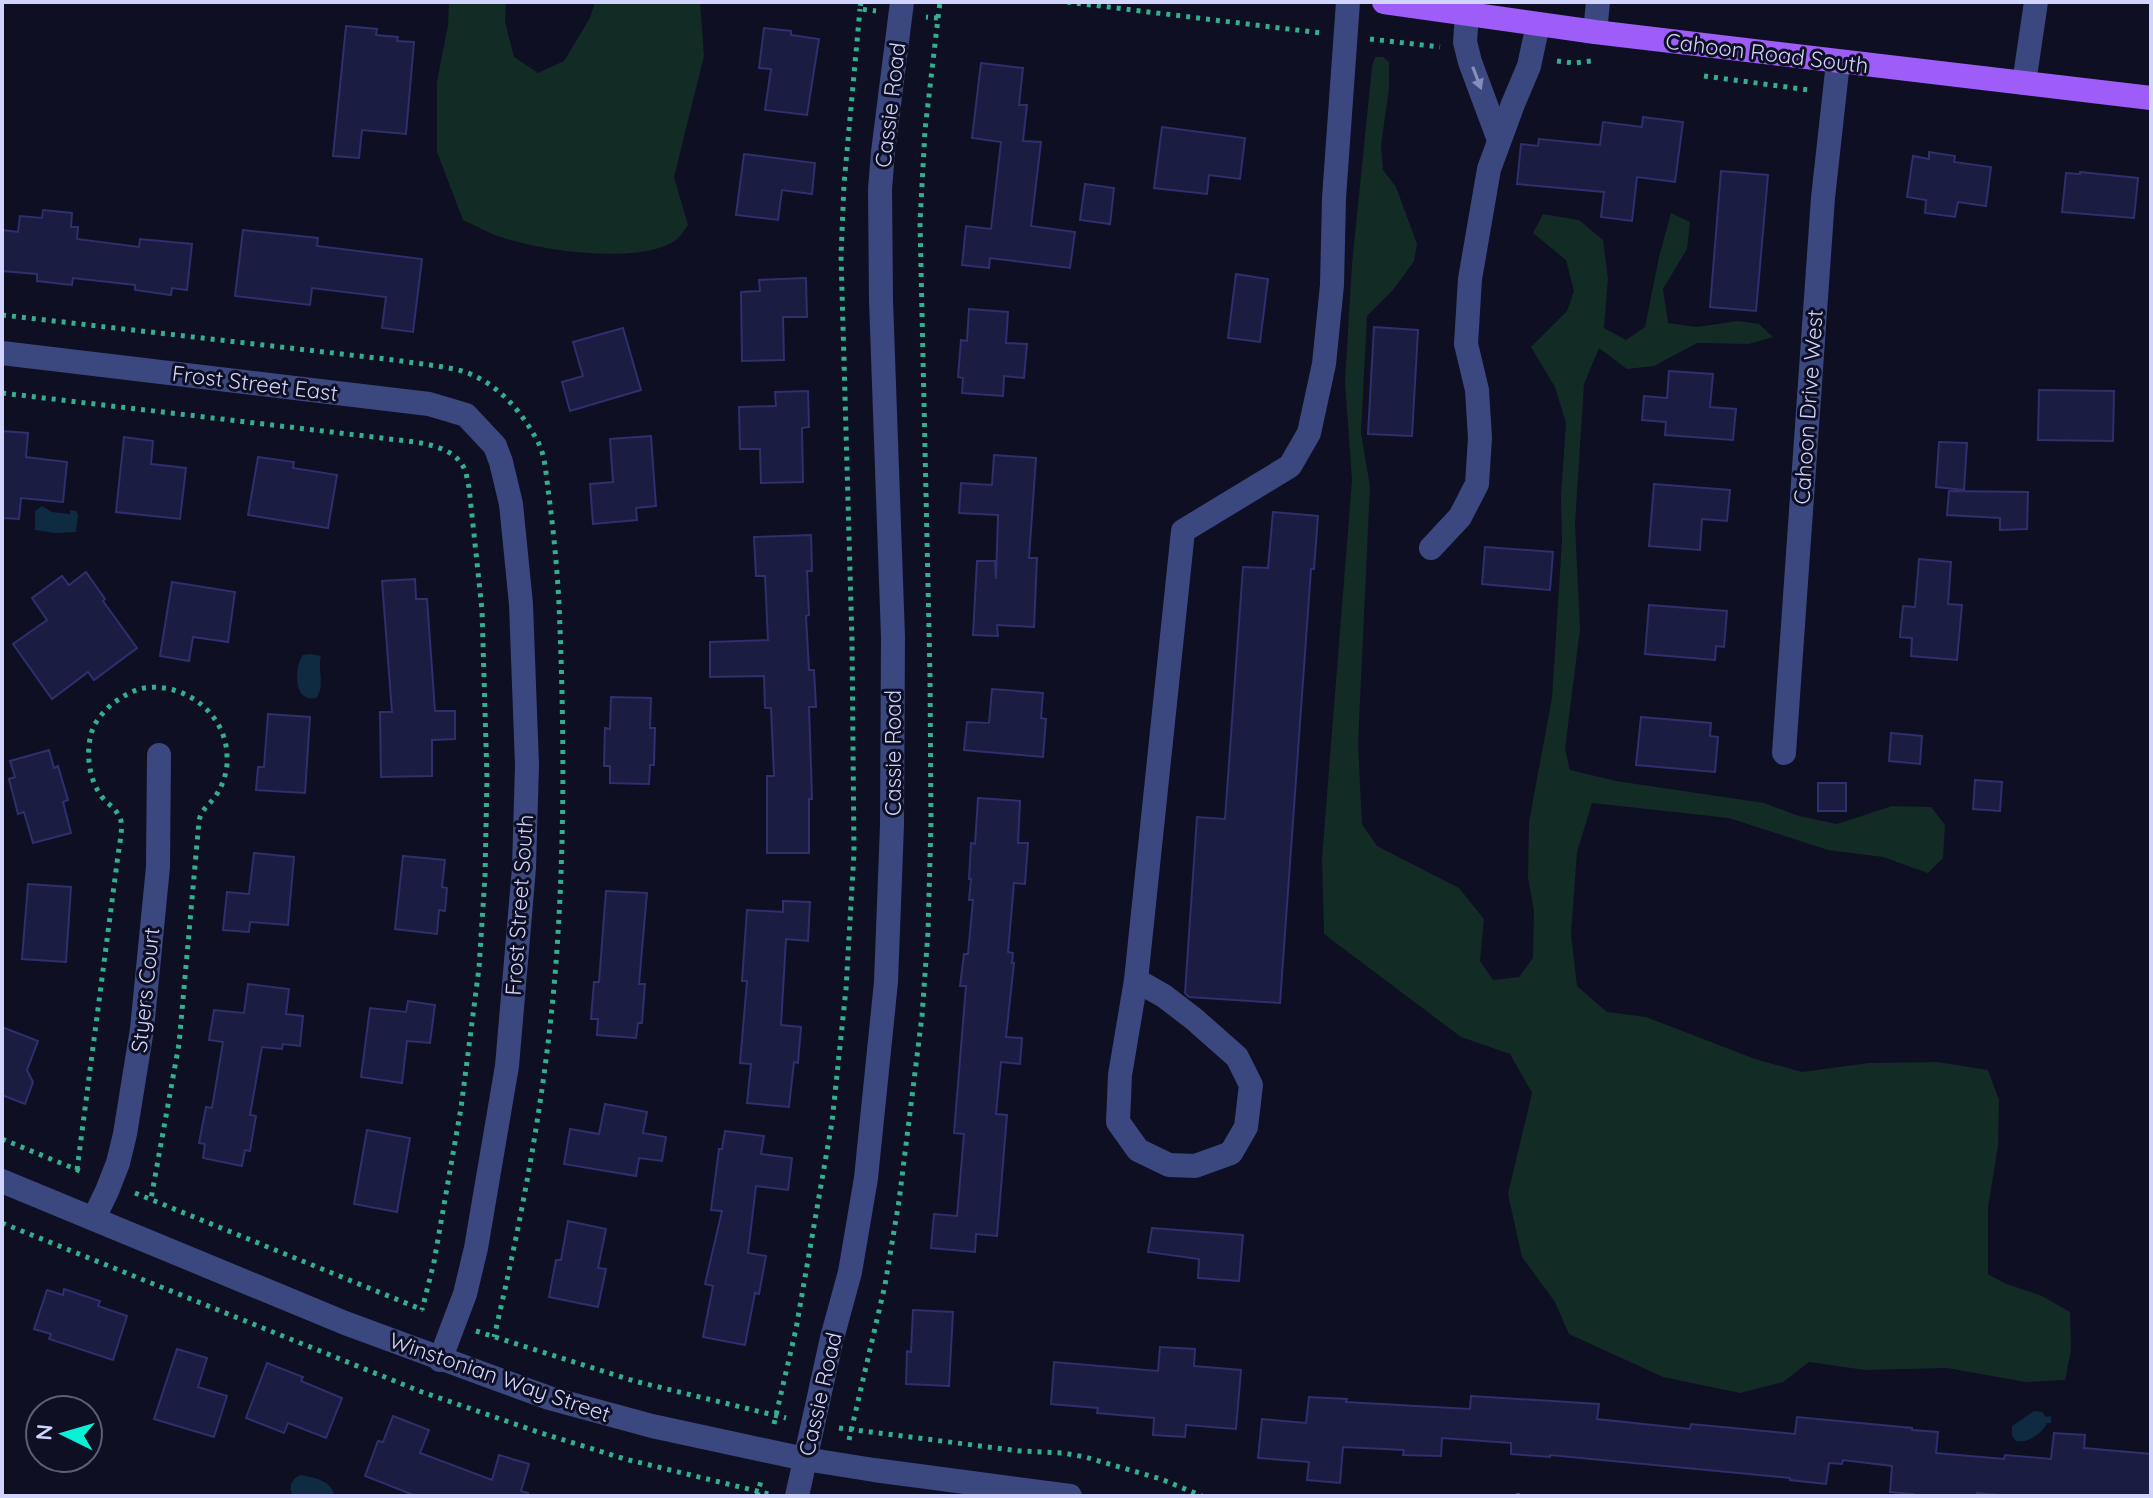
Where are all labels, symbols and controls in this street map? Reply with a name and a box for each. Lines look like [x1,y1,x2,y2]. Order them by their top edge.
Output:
street label: Cahoon Road South [1664,27,1870,79]
street label: Cassie Road [868,41,912,169]
one-way arrow [1470,66,1483,90]
street label: Cahoon Drive West [1787,308,1829,506]
street label: Frost Street East [170,359,340,407]
street label: Cassie Road [879,690,907,816]
street label: Frost Street South [499,813,539,997]
street label: Styers Court [125,926,165,1054]
street label: Winstonian Way Street [386,1326,614,1428]
street label: Cassie Road [792,1329,848,1459]
north arrow [24,1394,104,1474]
text: N [29,1423,59,1442]

